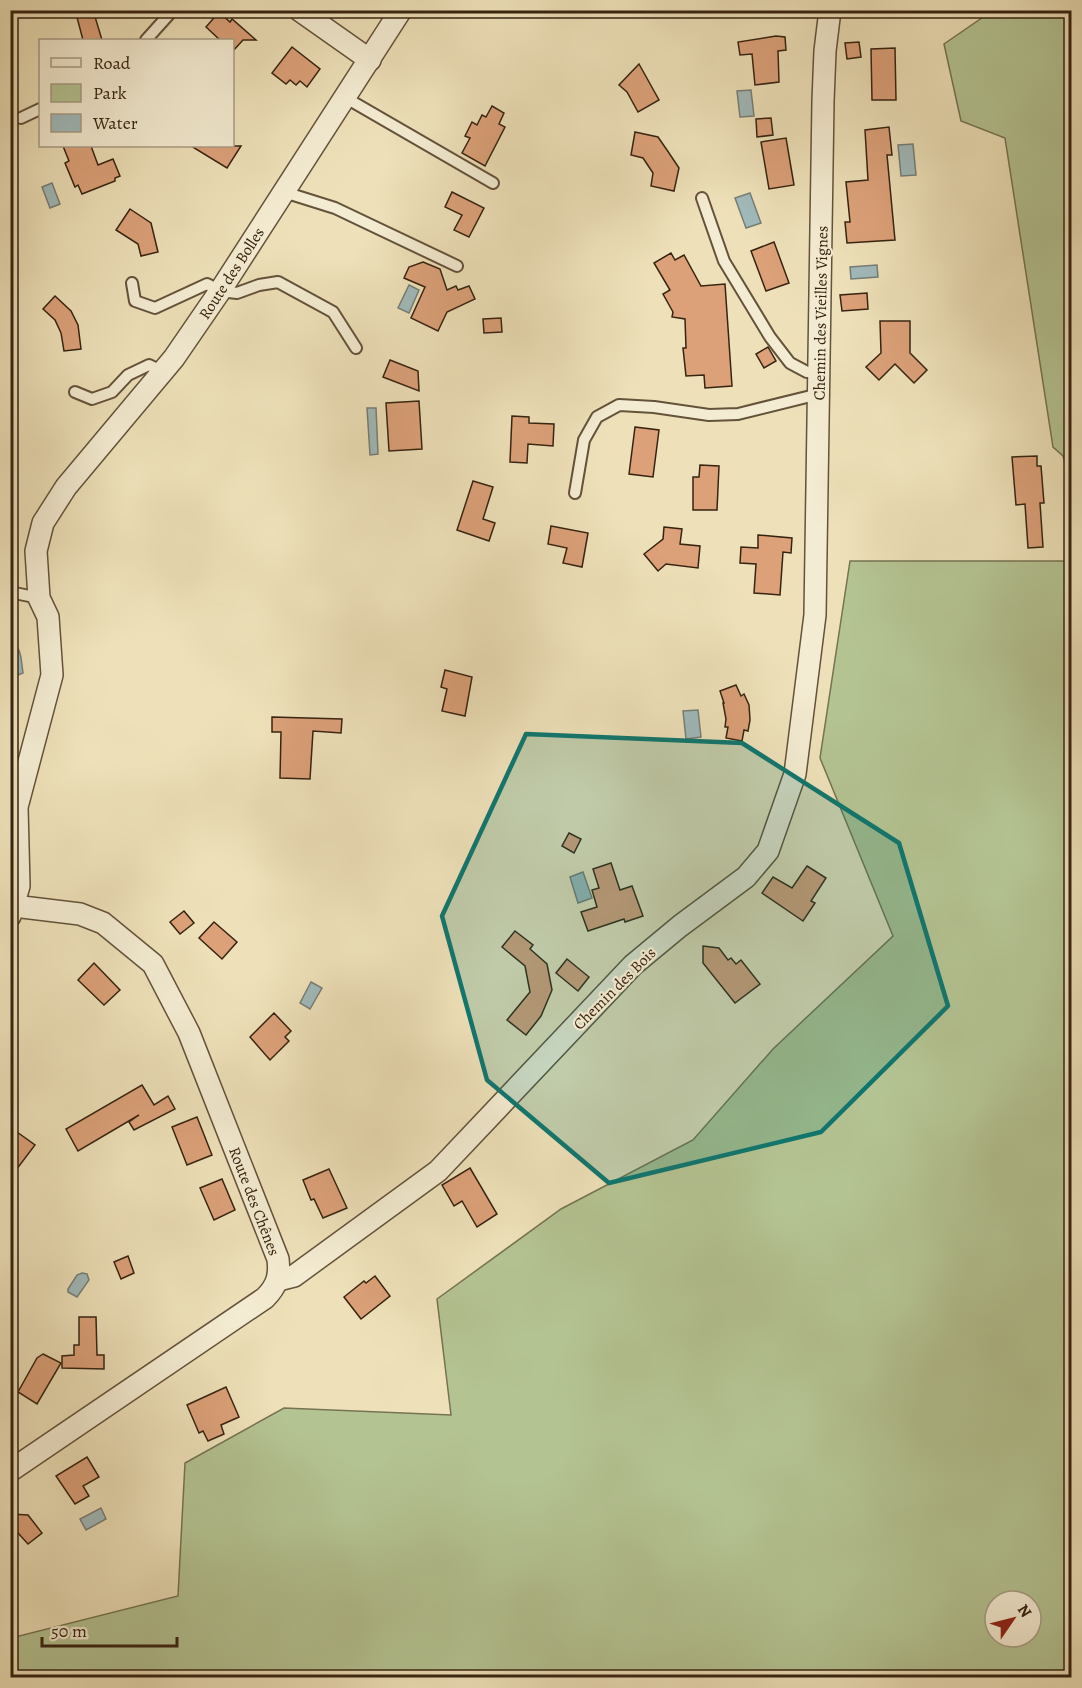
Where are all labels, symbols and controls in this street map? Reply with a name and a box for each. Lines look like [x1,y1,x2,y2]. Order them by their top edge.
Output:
legend [39,39,234,147]
text: Road [93,51,131,75]
text: Park [93,81,127,105]
text: Water [92,111,138,135]
street label: Route des Bolles [194,223,270,324]
street label: Chemin des Vieilles Vignes [808,225,834,401]
street label: Chemin des Bois [568,942,661,1035]
street label: Route des Chênes [223,1144,285,1259]
north arrow [983,1589,1043,1649]
text: N [1012,1600,1037,1622]
scale bar [42,1610,177,1648]
text: 50 m [51,1619,87,1643]

